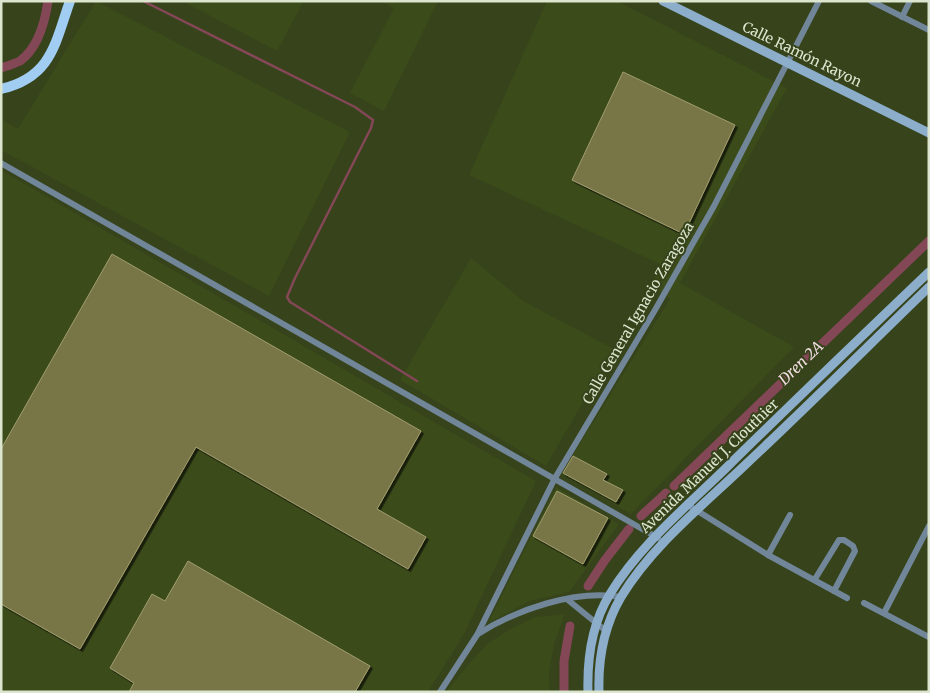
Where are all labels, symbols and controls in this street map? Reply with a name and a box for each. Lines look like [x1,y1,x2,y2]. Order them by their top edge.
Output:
street label: Calle Ramón Rayon [739,17,865,91]
street label: Calle General Ignacio Zaragoza [578,218,698,407]
water label: Dren 2A [774,337,827,389]
street label: Avenida Manuel J. Clouthier [635,395,782,538]

